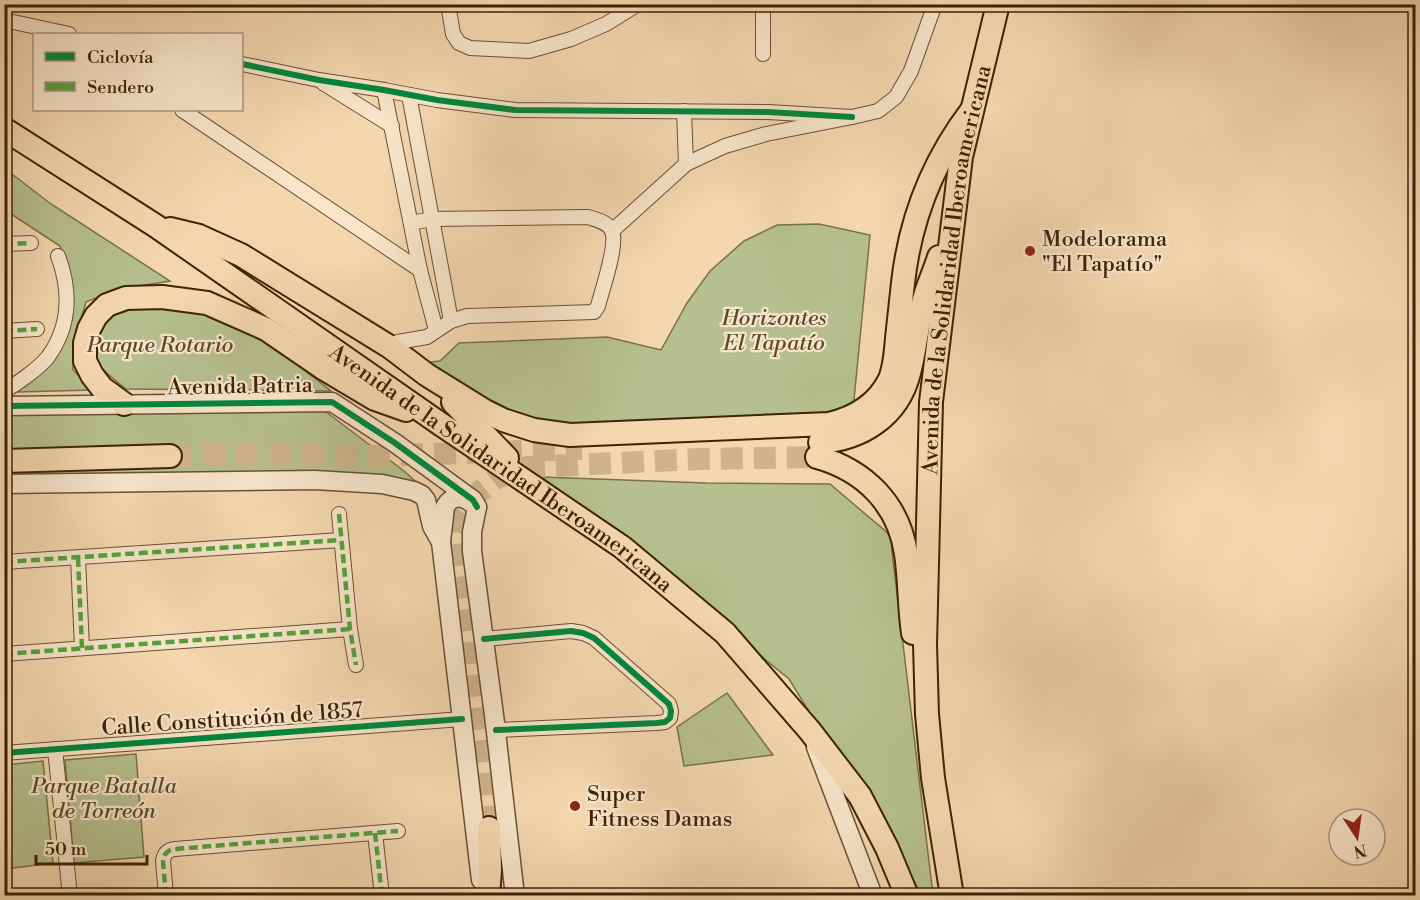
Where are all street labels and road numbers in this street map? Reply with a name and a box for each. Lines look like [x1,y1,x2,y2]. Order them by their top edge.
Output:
street label: Avenida de la Solidaridad Iberoamericana [917,62,998,476]
street label: Avenida de la Solidaridad Iberoamericana [323,338,679,599]
street label: Avenida Patria [166,372,314,401]
street label: Calle Constitución de 1857 [101,697,364,742]

